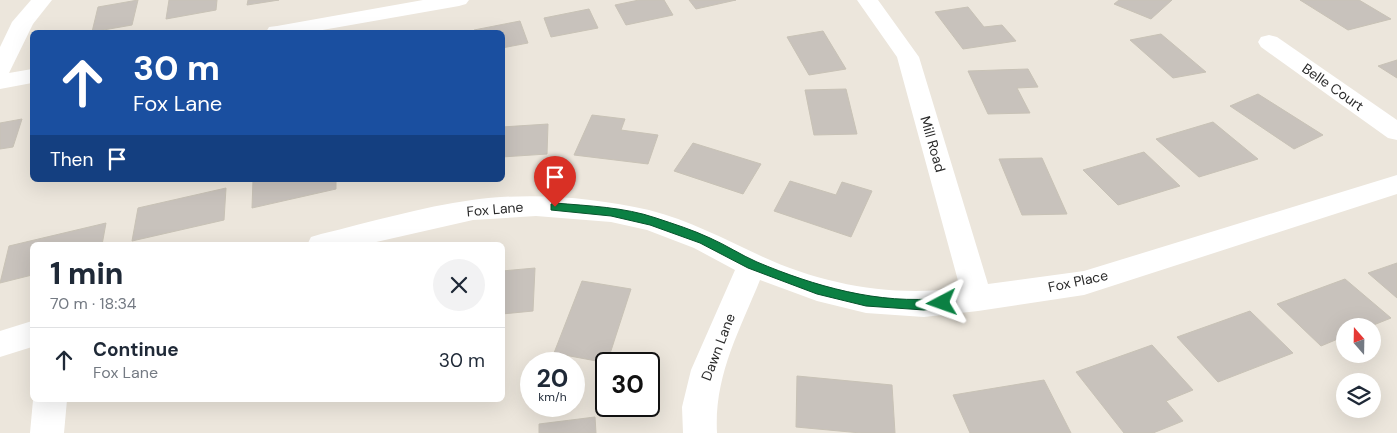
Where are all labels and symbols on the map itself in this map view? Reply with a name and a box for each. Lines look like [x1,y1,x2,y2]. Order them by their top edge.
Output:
street label: Belle Court [1299,59,1367,115]
street label: Mill Road [916,114,950,174]
pin [534,156,576,207]
street label: Fox Lane [466,198,524,220]
street label: Fox Place [1046,266,1110,296]
position arrow [915,276,967,328]
street label: Dawn Lane [697,311,739,383]
north arrow [1336,318,1381,362]
speed limit sign: 30 [595,352,660,417]

